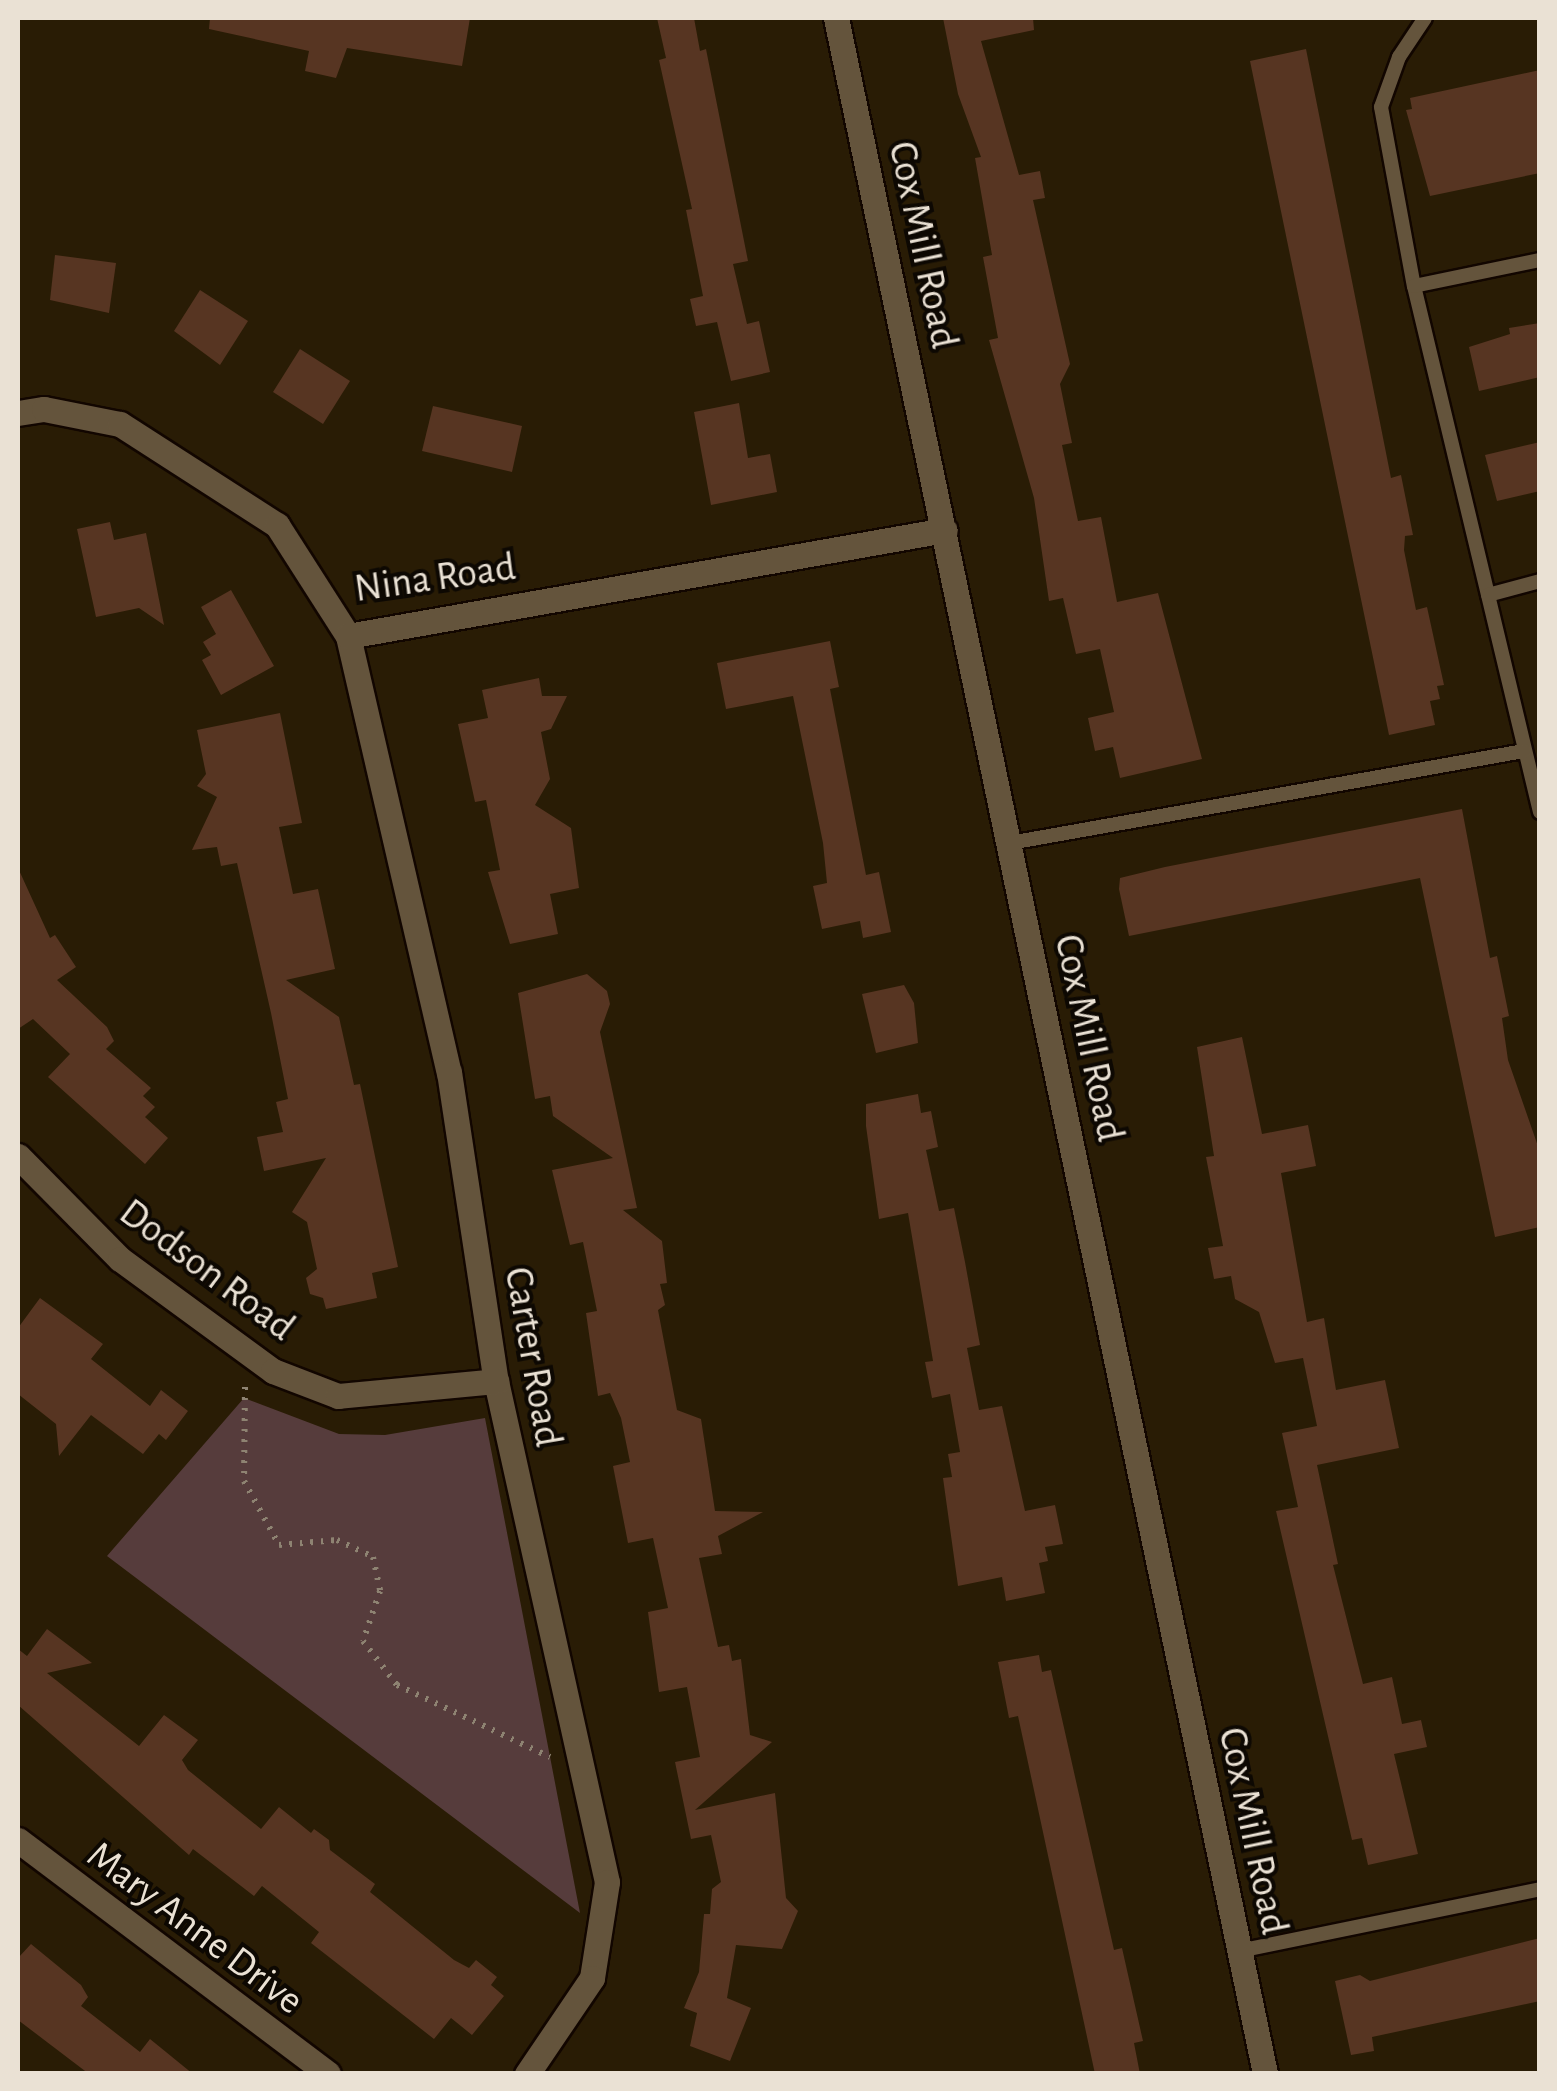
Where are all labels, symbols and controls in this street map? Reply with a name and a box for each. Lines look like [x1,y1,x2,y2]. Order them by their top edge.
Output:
street label: Cox Mill Road [878,137,968,353]
street label: Nina Road [351,543,519,613]
street label: Cox Mill Road [1044,930,1134,1146]
street label: Dodson Road [110,1189,304,1351]
street label: Carter Road [494,1263,572,1451]
street label: Cox Mill Road [1208,1723,1298,1939]
street label: Mary Anne Drive [77,1831,313,2025]

